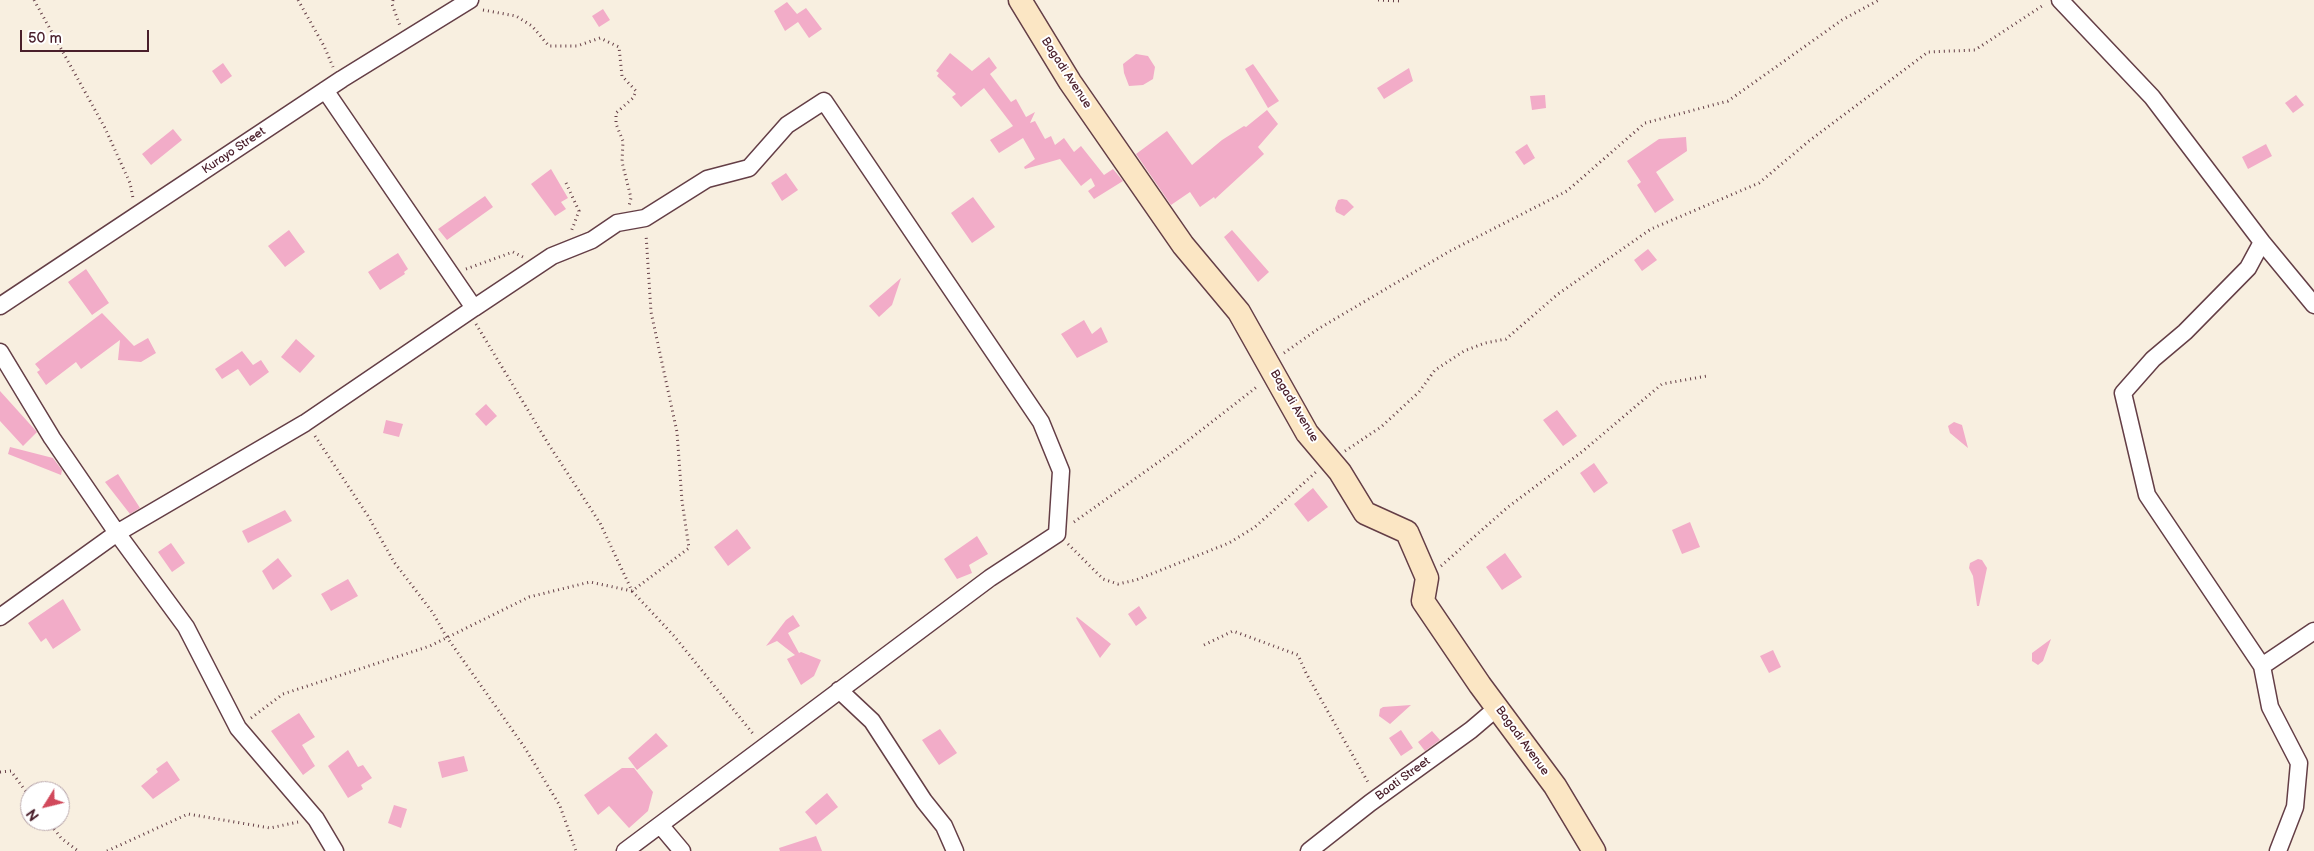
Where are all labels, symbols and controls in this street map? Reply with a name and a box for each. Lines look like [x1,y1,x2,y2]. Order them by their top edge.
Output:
scale bar [22,20,151,52]
text: 50 m [28,29,62,48]
street label: Bagadi Avenue [1038,35,1094,111]
street label: Kurayo Street [200,125,268,177]
street label: Bagadi Avenue [1267,367,1321,445]
street label: Bagadi Avenue [1492,704,1552,778]
street label: Baati Street [1373,754,1433,804]
north arrow [20,781,70,831]
text: N [23,805,43,824]

